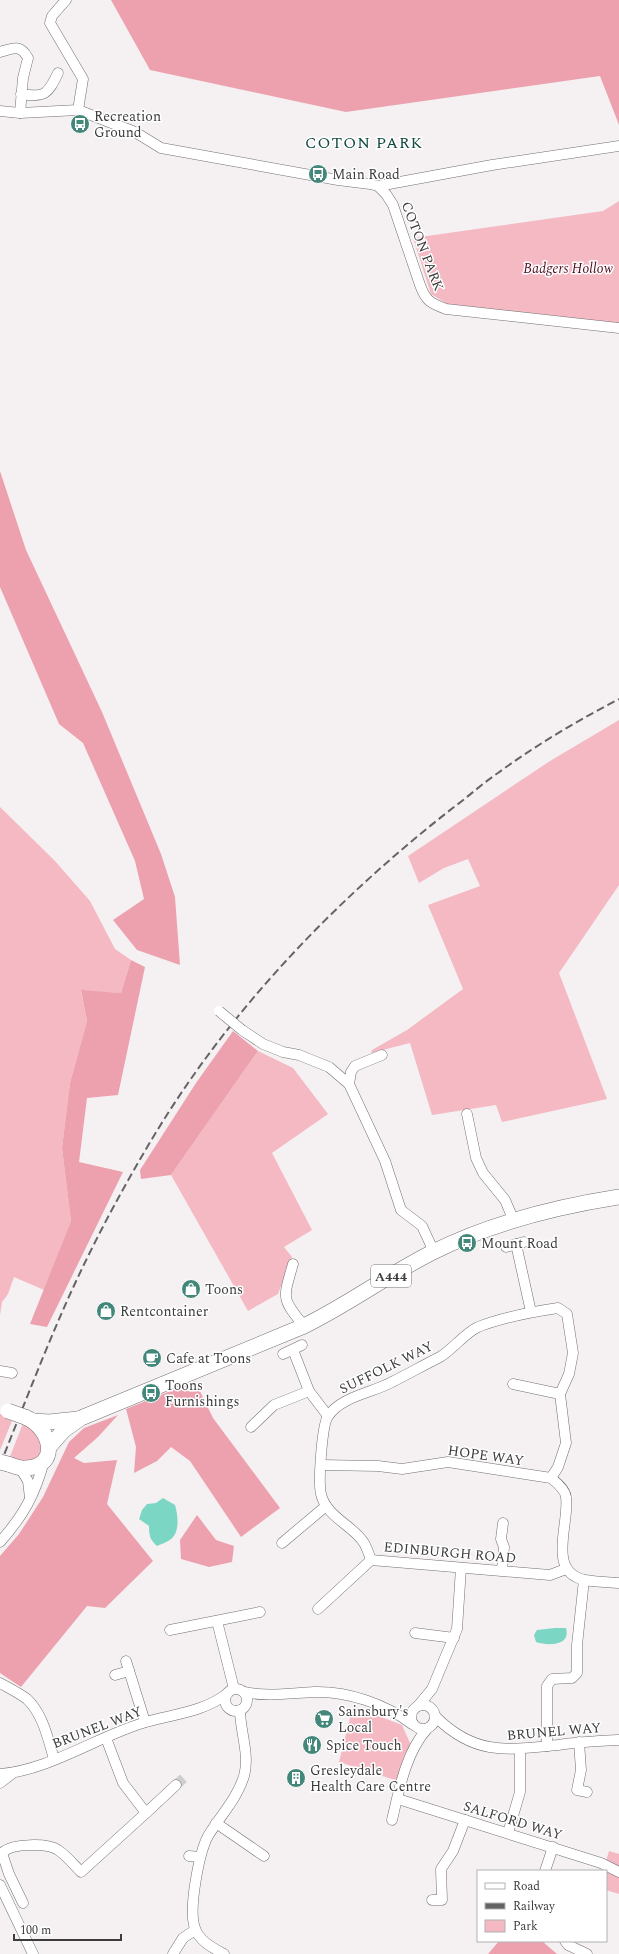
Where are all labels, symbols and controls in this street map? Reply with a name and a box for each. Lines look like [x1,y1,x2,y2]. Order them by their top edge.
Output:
place label: Recreation Ground [94,106,161,143]
bus stop icon: Recreation Ground [69,113,91,135]
district label: COTON PARK [305,131,423,155]
bus stop icon: Main Road [307,163,329,185]
place label: Main Road [332,164,400,185]
street label: COTON PARK [396,198,449,294]
park label: Badgers Hollow [523,258,613,279]
bus stop icon: Mount Road [456,1232,478,1254]
place label: Mount Road [481,1233,558,1254]
road number: A444 [371,1265,411,1287]
shop icon: Toons [180,1278,202,1300]
place label: Toons [205,1279,243,1300]
shop icon: Rentcontainer [95,1300,117,1322]
place label: Rentcontainer [120,1301,209,1322]
street label: SUFFOLK WAY [336,1336,437,1399]
cafe icon: Cafe at Toons [141,1347,163,1369]
place label: Cafe at Toons [166,1348,251,1369]
place label: Toons Furnishings [165,1375,239,1412]
bus stop icon: Toons Furnishings [140,1382,162,1404]
street label: HOPE WAY [446,1440,525,1471]
street label: EDINBURGH ROAD [383,1536,517,1569]
street label: BRUNEL WAY [49,1701,145,1754]
place label: Sainsbury's Local [338,1701,409,1738]
supermarket icon: Sainsbury's Local [313,1708,335,1730]
street label: BRUNEL WAY [506,1717,602,1746]
restaurant icon: Spice Touch [301,1734,323,1756]
place label: Spice Touch [326,1735,402,1756]
place label: Gresleydale Health Care Centre [310,1760,431,1797]
building icon: Gresleydale Health Care Centre [285,1767,307,1789]
street label: SALFORD WAY [461,1795,565,1846]
legend [477,1870,607,1942]
text: Road [513,1877,540,1896]
text: Railway [513,1897,556,1916]
scale bar [14,1916,121,1942]
text: Park [513,1917,538,1936]
text: 100 m [20,1921,51,1940]

